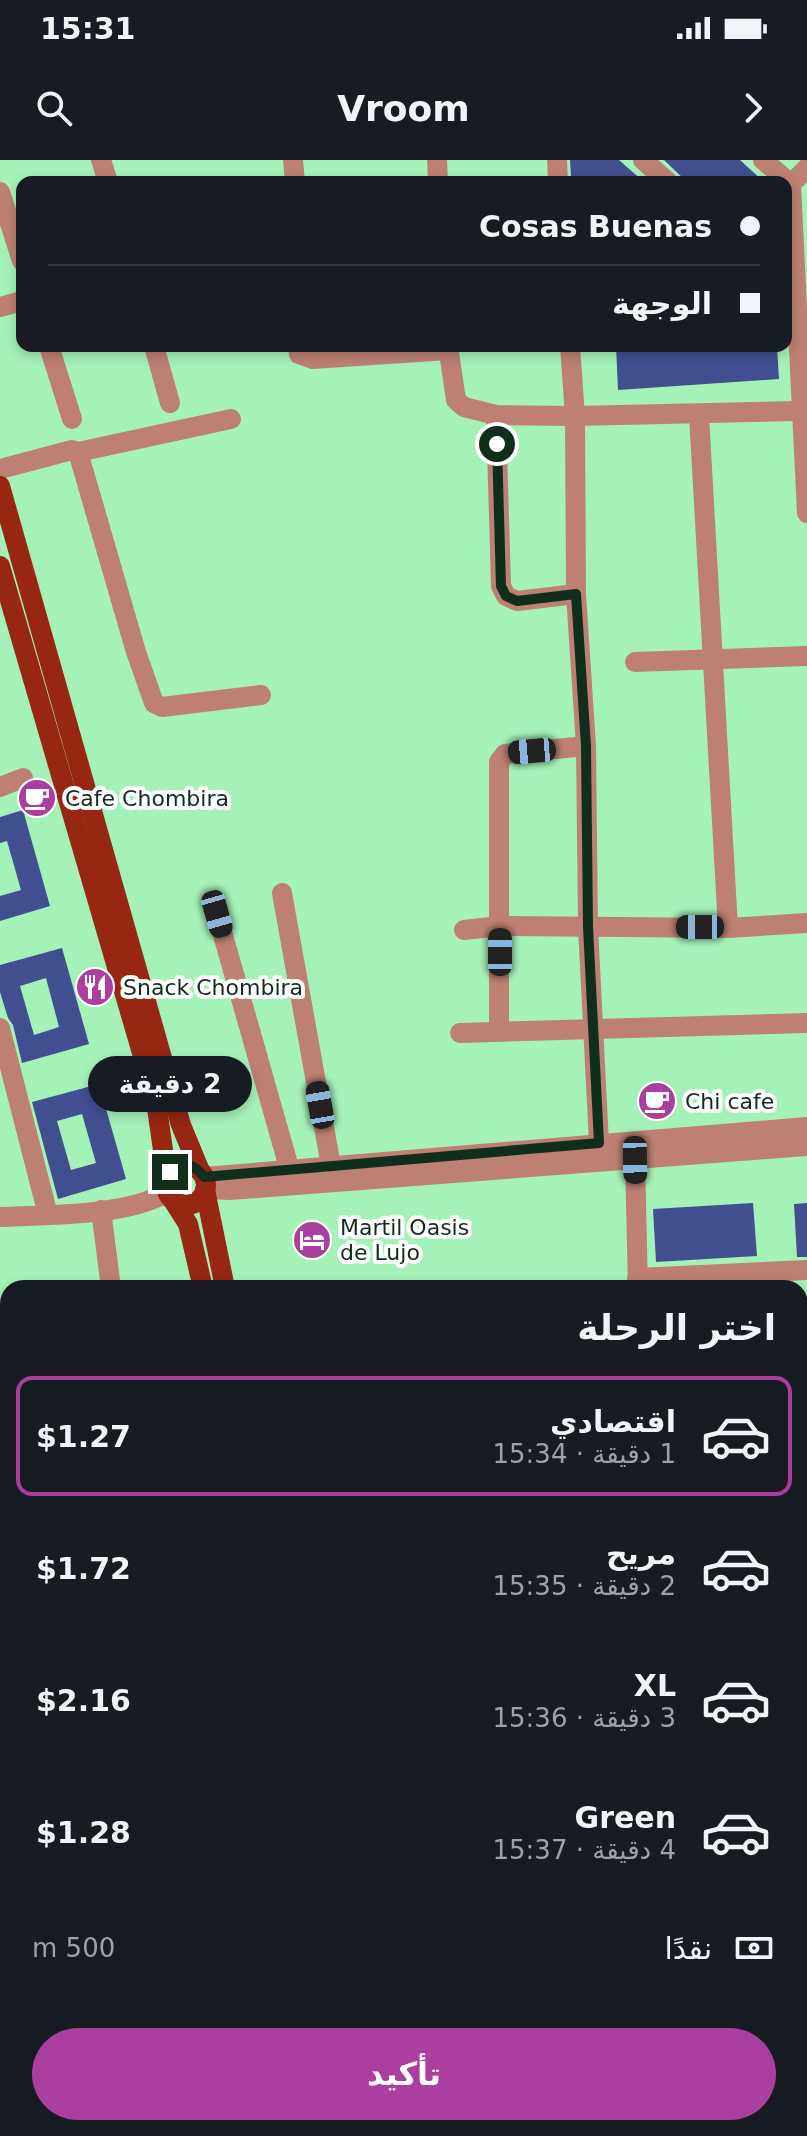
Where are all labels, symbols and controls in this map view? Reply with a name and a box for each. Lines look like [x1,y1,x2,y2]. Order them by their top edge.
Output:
text: 15:31 [40,11,136,46]
icon: search [32,86,76,130]
icon: forward [731,86,775,130]
text: Vroom [337,88,470,129]
text: Cosas Buenas [479,209,712,244]
text: الوجهة [612,286,712,321]
route start [479,426,515,462]
car [507,737,557,765]
cafe icon: Cafe Chombira [16,777,58,819]
place label: Cafe Chombira [65,786,229,811]
car [199,888,235,940]
car [676,915,724,939]
car [488,928,512,976]
restaurant icon: Snack Chombira [74,966,116,1008]
place label: Snack Chombira [123,975,303,1000]
callout: 2 دقيقة [88,1056,252,1112]
text: 2 دقيقة [119,1069,221,1099]
car [304,1079,336,1131]
cafe icon: Chi cafe [636,1080,678,1122]
place label: Chi cafe [685,1089,774,1114]
car [623,1136,647,1184]
route end [152,1154,188,1190]
place label: Martil Oasis de Lujo [340,1215,469,1265]
hotel icon: Martil Oasis de Lujo [291,1219,333,1261]
text: اختر الرحلة [577,1307,776,1348]
icon: car [700,1400,772,1472]
text: اقتصادي [550,1404,676,1439]
text: $1.27 [36,1419,131,1454]
text: 1 دقيقة · 15:34 [493,1439,676,1469]
icon: car [700,1532,772,1604]
text: مريح [606,1536,676,1571]
text: $1.72 [36,1551,131,1586]
text: 2 دقيقة · 15:35 [493,1571,676,1601]
icon: car [700,1664,772,1736]
text: XL [634,1668,676,1703]
text: $2.16 [36,1683,131,1718]
text: 3 دقيقة · 15:36 [493,1703,676,1733]
icon: car [700,1796,772,1868]
text: Green [575,1800,676,1835]
text: $1.28 [36,1815,131,1850]
text: 4 دقيقة · 15:37 [493,1835,676,1865]
icon: cash [732,1926,776,1970]
text: نقدًا [664,1931,712,1966]
text: 500 m [32,1933,115,1963]
button: تأكيد [32,2028,776,2120]

